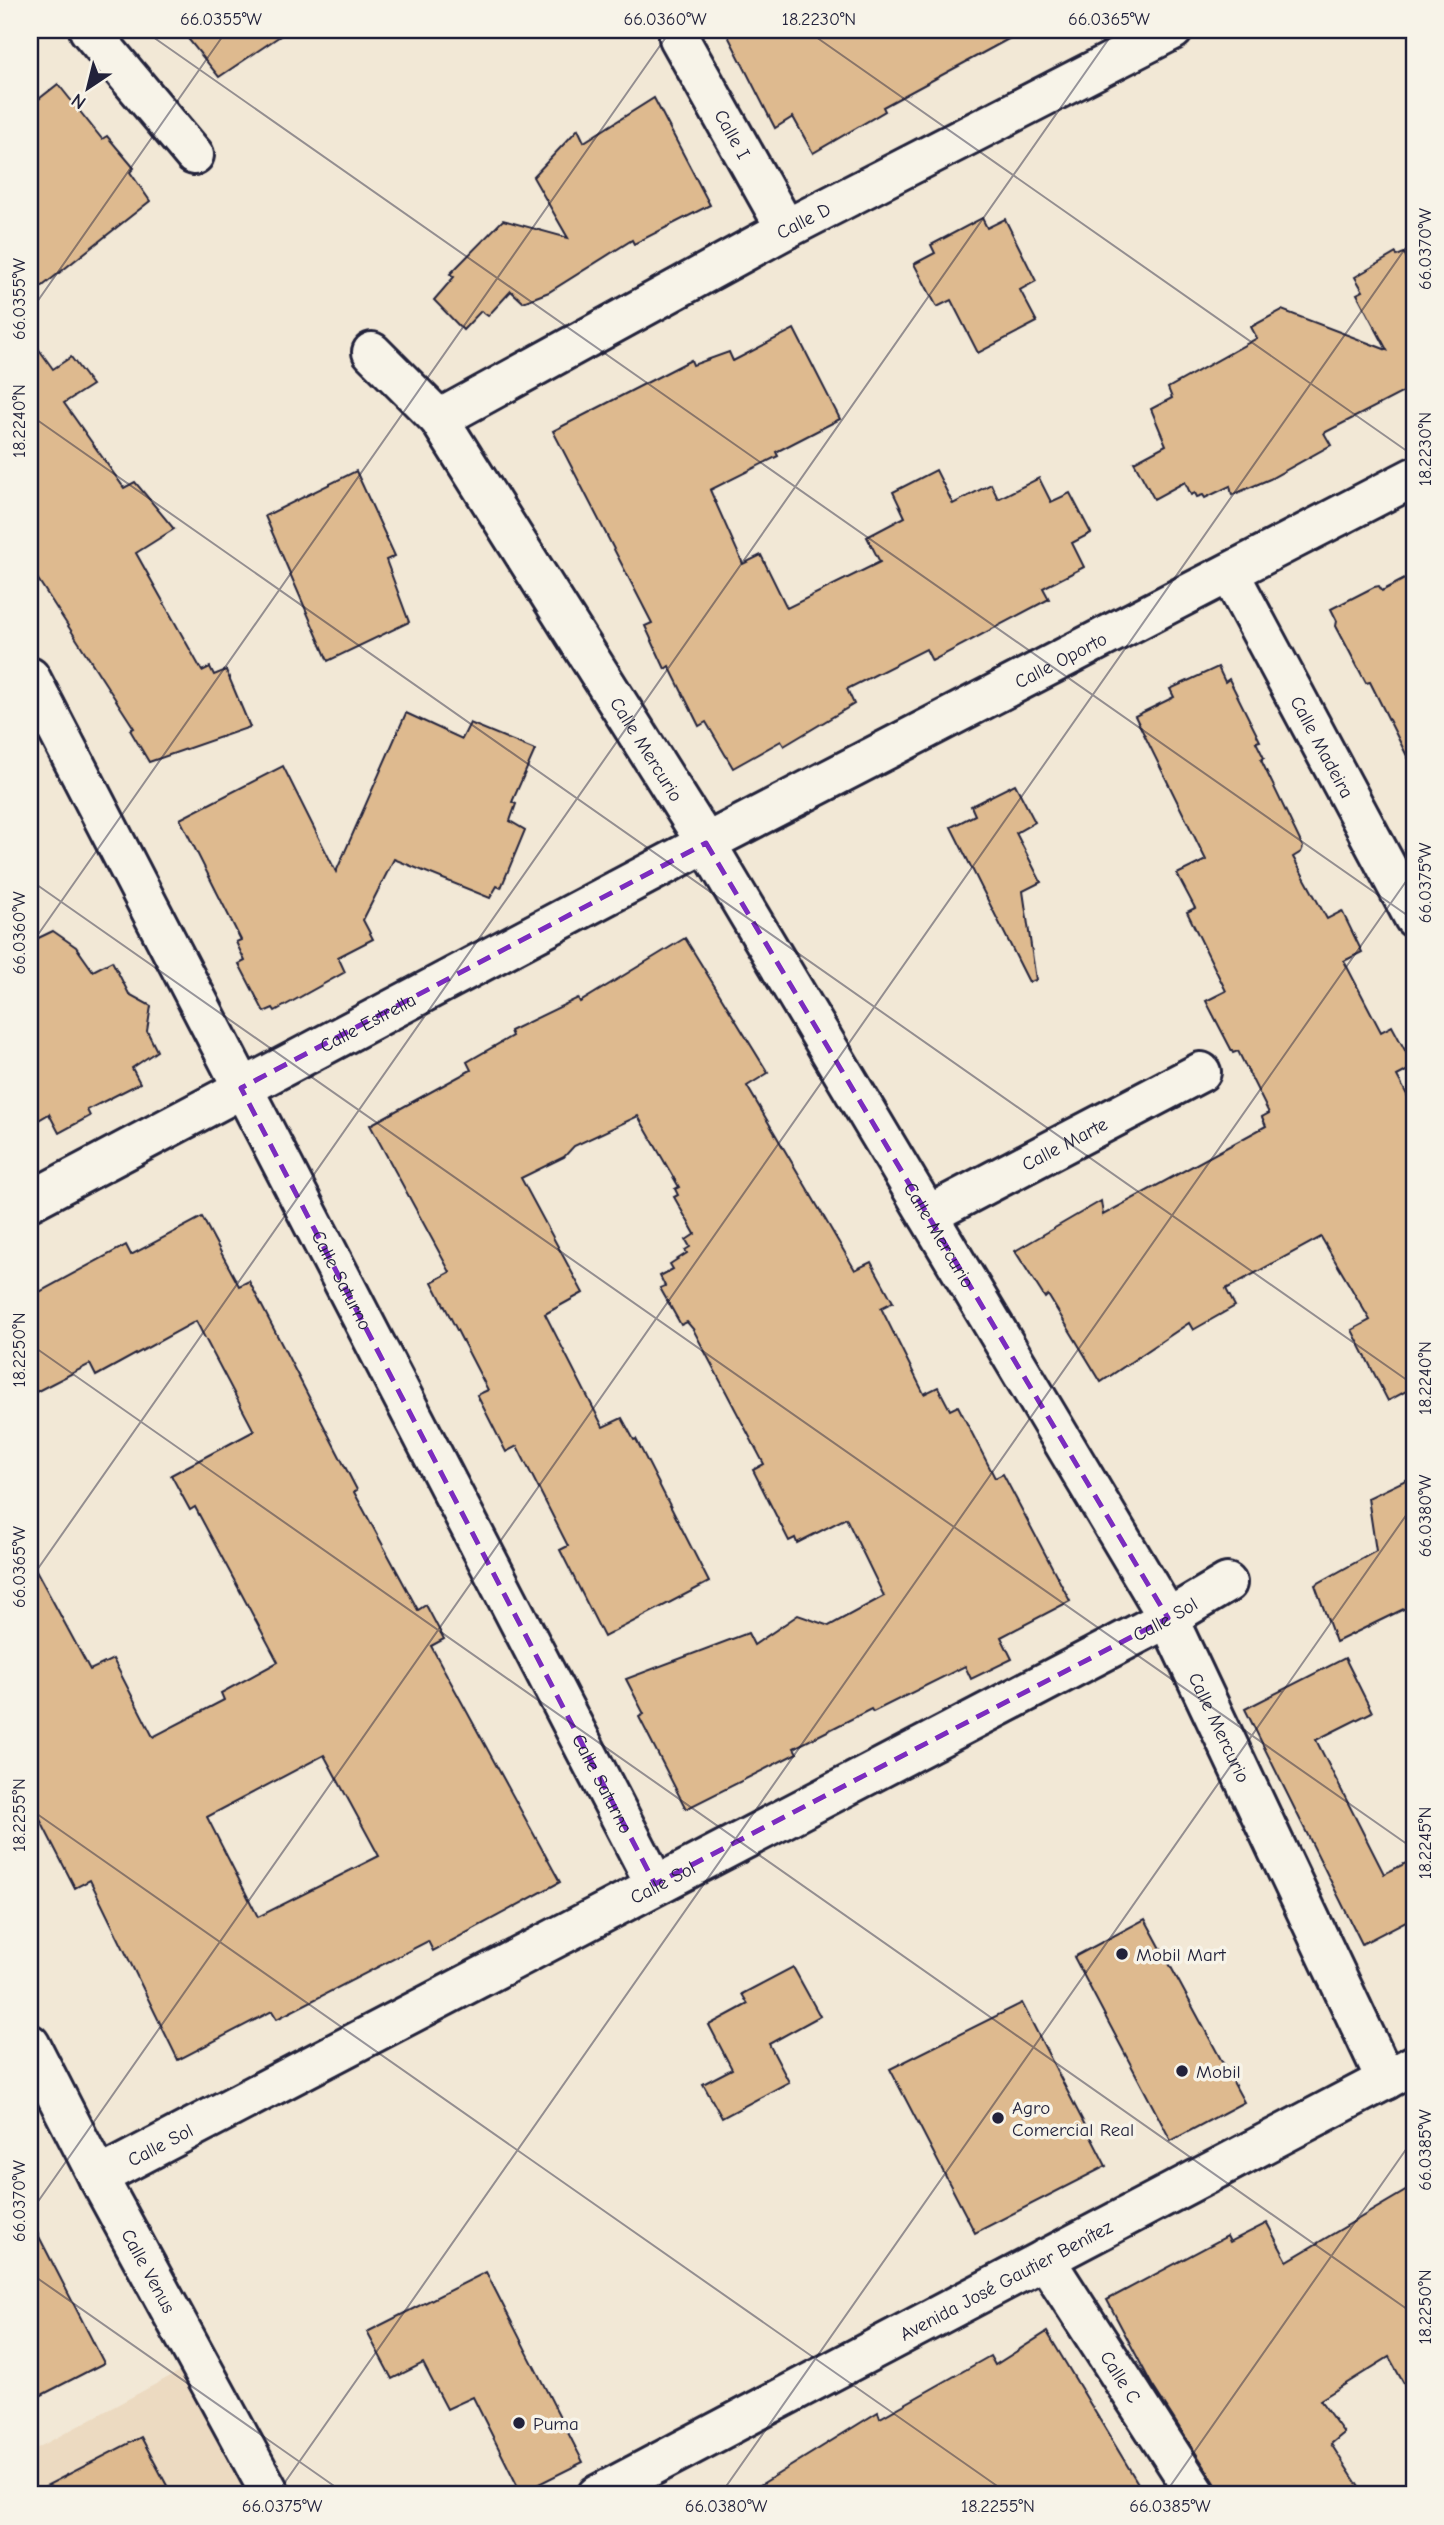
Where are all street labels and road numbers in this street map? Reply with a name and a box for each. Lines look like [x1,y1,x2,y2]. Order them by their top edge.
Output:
street label: Calle I [709,106,754,163]
street label: Calle D [773,198,834,244]
street label: Calle Oporto [1011,628,1111,694]
street label: Calle Madeira [1285,693,1358,802]
street label: Calle Mercurio [605,694,687,806]
street label: Calle Estrella [316,989,420,1057]
street label: Calle Marte [1018,1113,1111,1176]
street label: Calle Mercurio [899,1179,979,1292]
street label: Calle Saturno [306,1227,376,1334]
street label: Calle Sol [1129,1593,1202,1646]
street label: Calle Mercurio [1183,1669,1254,1786]
street label: Calle Saturno [567,1730,637,1838]
street label: Calle Sol [627,1857,699,1909]
street label: Calle Sol [124,2119,197,2172]
street label: Avenida José Gautier Benítez [896,2216,1116,2346]
street label: Calle Venus [116,2225,180,2317]
street label: Calle C [1095,2347,1145,2408]

